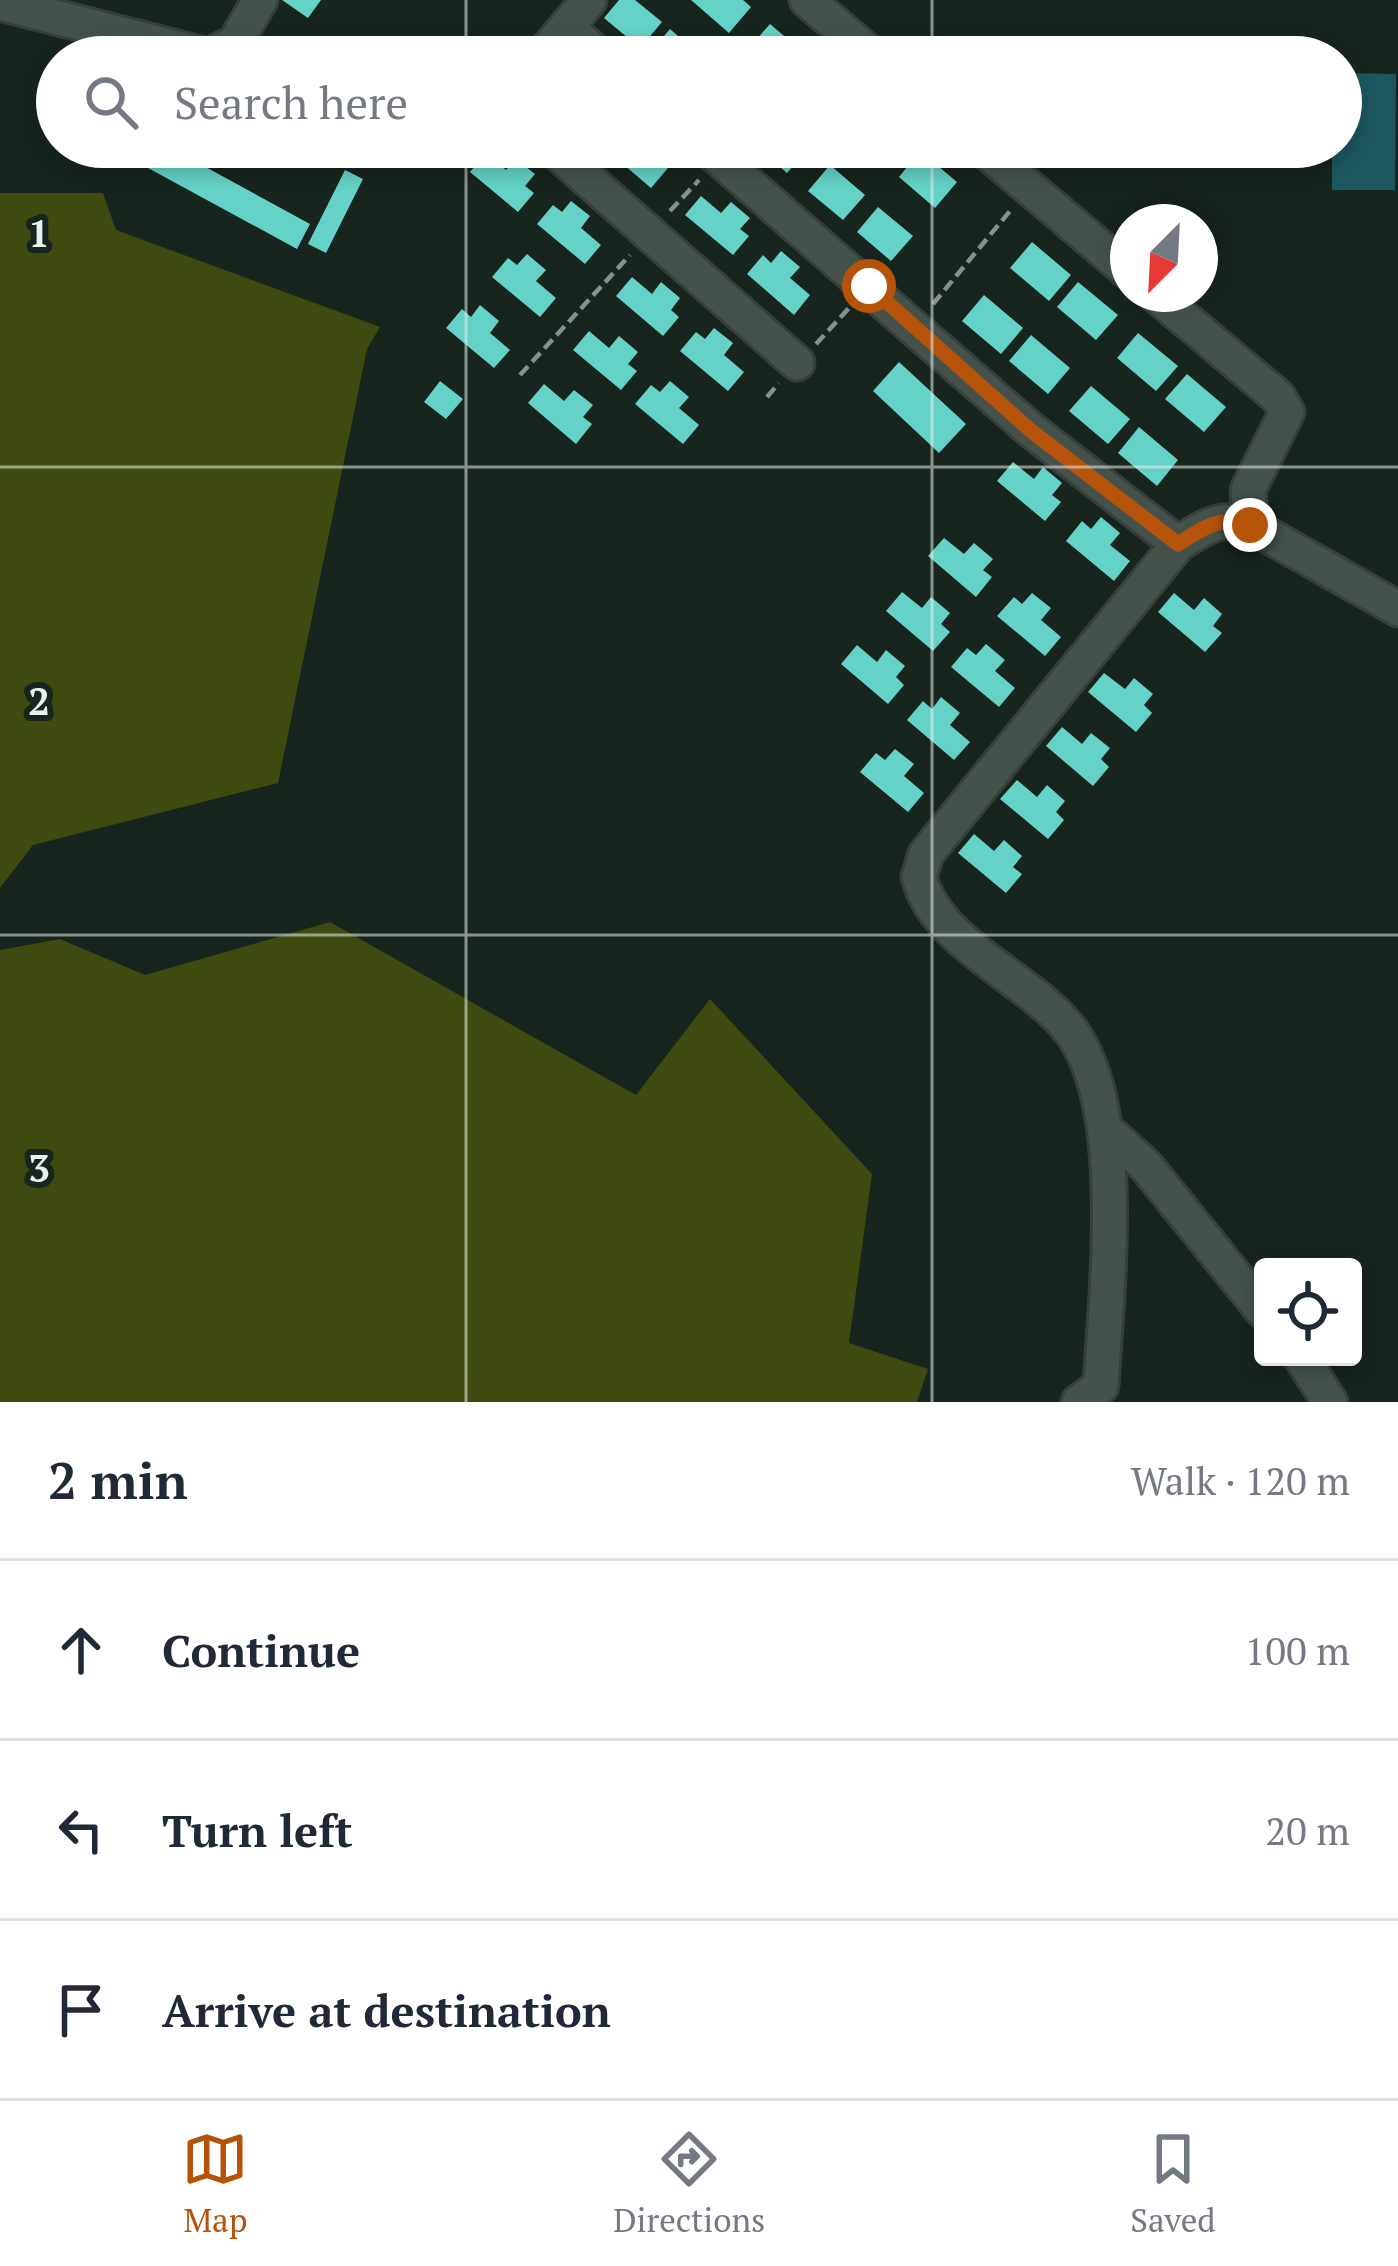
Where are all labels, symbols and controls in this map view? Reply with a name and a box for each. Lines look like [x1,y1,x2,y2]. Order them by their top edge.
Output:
search box [36,36,1362,168]
icon: search [78,69,144,135]
text: Search here [174,72,408,132]
north arrow [1110,204,1218,312]
text: 1 [28,206,50,258]
route start [842,259,896,313]
route end [1223,498,1277,552]
text: 2 [28,674,50,726]
text: 3 [28,1141,50,1193]
map controls [1254,1258,1362,1366]
button: locate [1254,1258,1362,1366]
text: 2 min [48,1446,188,1514]
text: Walk · 120 m [1131,1454,1350,1506]
icon: ahead [48,1617,114,1683]
text: Continue [162,1620,360,1680]
text: 100 m [1245,1624,1350,1676]
icon: left [48,1797,114,1863]
text: Turn left [162,1800,353,1860]
text: 20 m [1265,1804,1350,1856]
icon: arrive [48,1977,114,2043]
text: Arrive at destination [162,1980,611,2040]
tab: Map [182,2126,248,2241]
tab: Directions [613,2126,765,2241]
tab: Saved [1130,2126,1216,2241]

